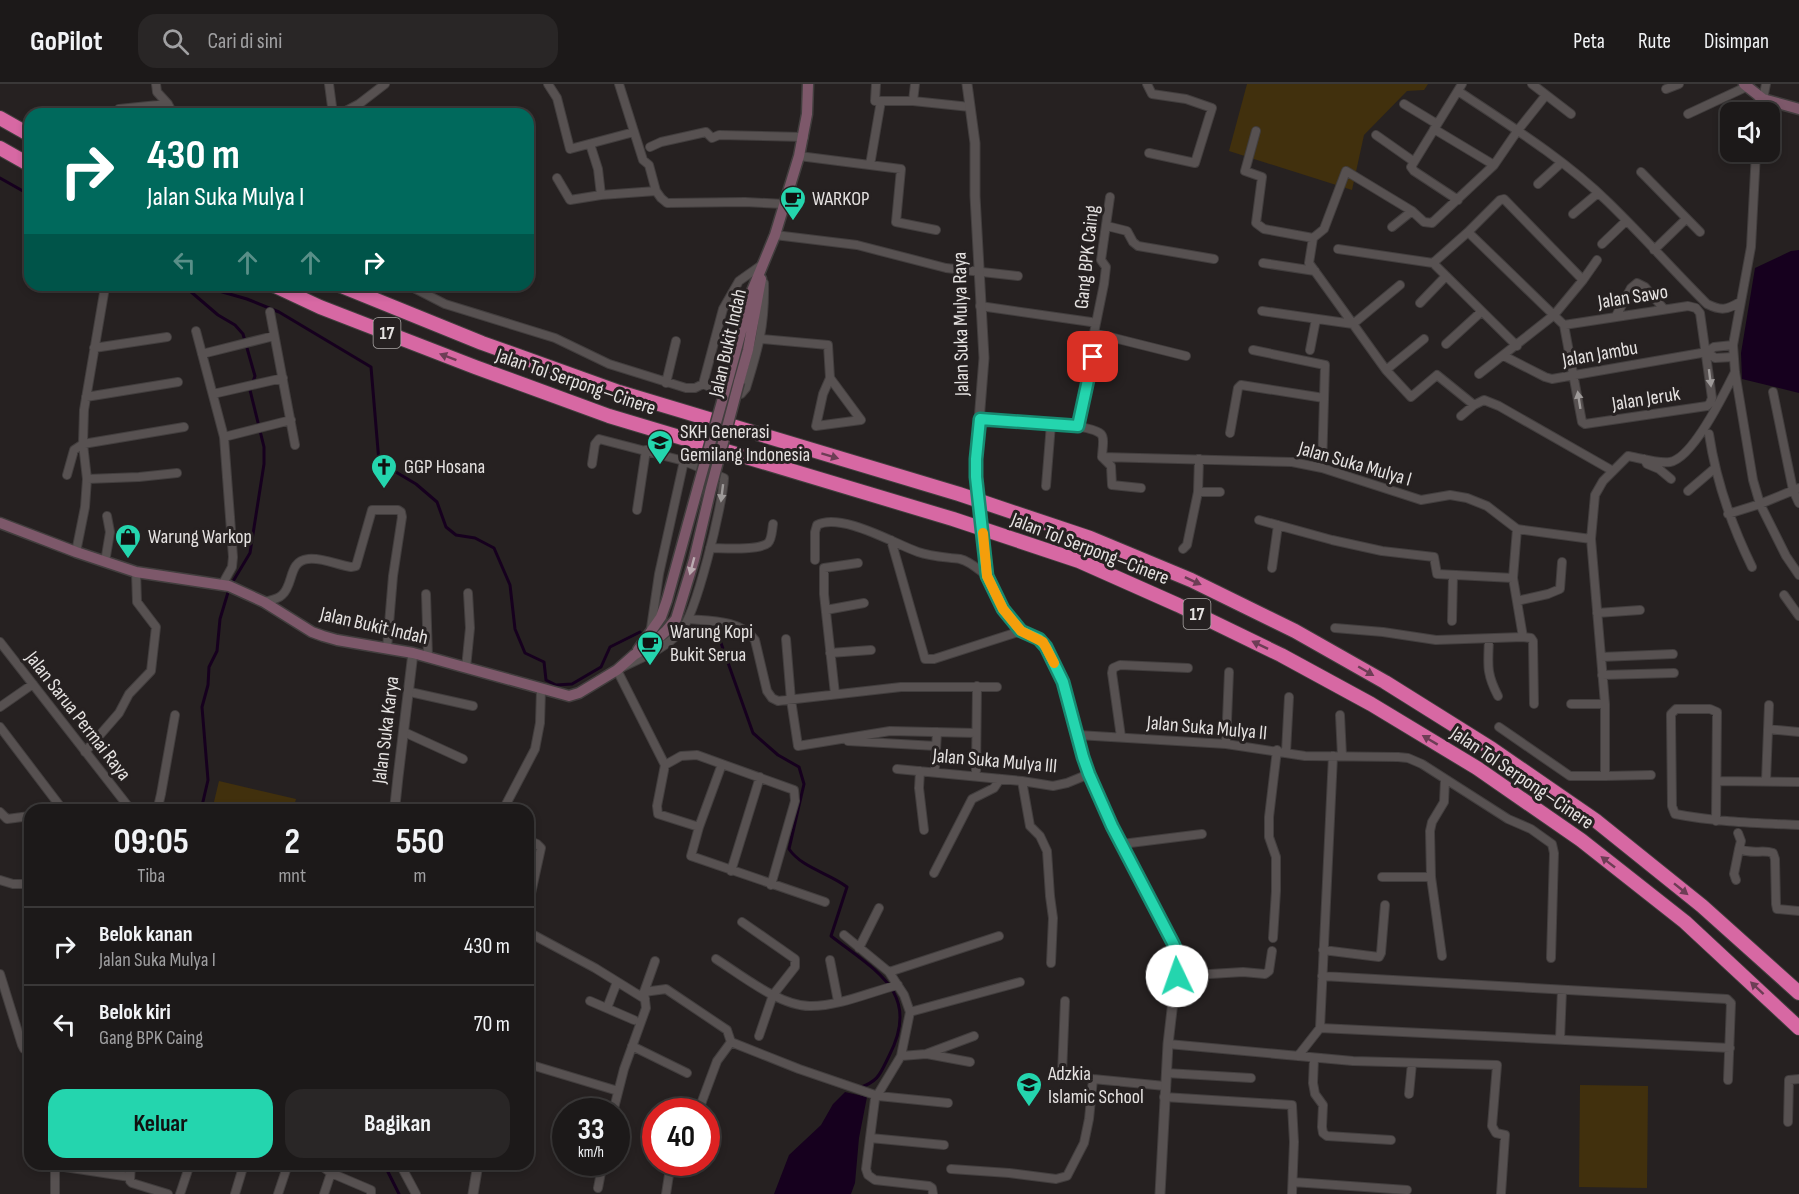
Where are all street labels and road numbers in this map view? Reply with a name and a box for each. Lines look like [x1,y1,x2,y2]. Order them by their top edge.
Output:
street label: Gang BPK Caing [1070,204,1104,310]
street label: Jalan Suka Mulya Raya [948,252,974,397]
street label: Jalan Sawo [1595,280,1670,315]
street label: Jalan Bukit Indah [704,287,752,400]
road number: 17 [374,318,400,348]
street label: Jalan Jambu [1559,336,1640,373]
street label: Jalan Tol Serpong–Cinere [492,343,659,421]
street label: Jalan Jeruk [1609,382,1682,416]
street label: Jalan Suka Mulya I [1295,436,1414,492]
street label: Jalan Tol Serpong–Cinere [1007,507,1172,590]
road number: 17 [1184,599,1210,629]
street label: Jalan Bukit Indah [317,602,430,650]
street label: Jalan Sarua Permai Raya [19,646,136,785]
street label: Jalan Suka Karya [367,675,404,786]
street label: Jalan Suka Mulya II [1145,711,1268,745]
street label: Jalan Tol Serpong–Cinere [1445,721,1598,835]
street label: Jalan Suka Mulya III [931,744,1058,778]

